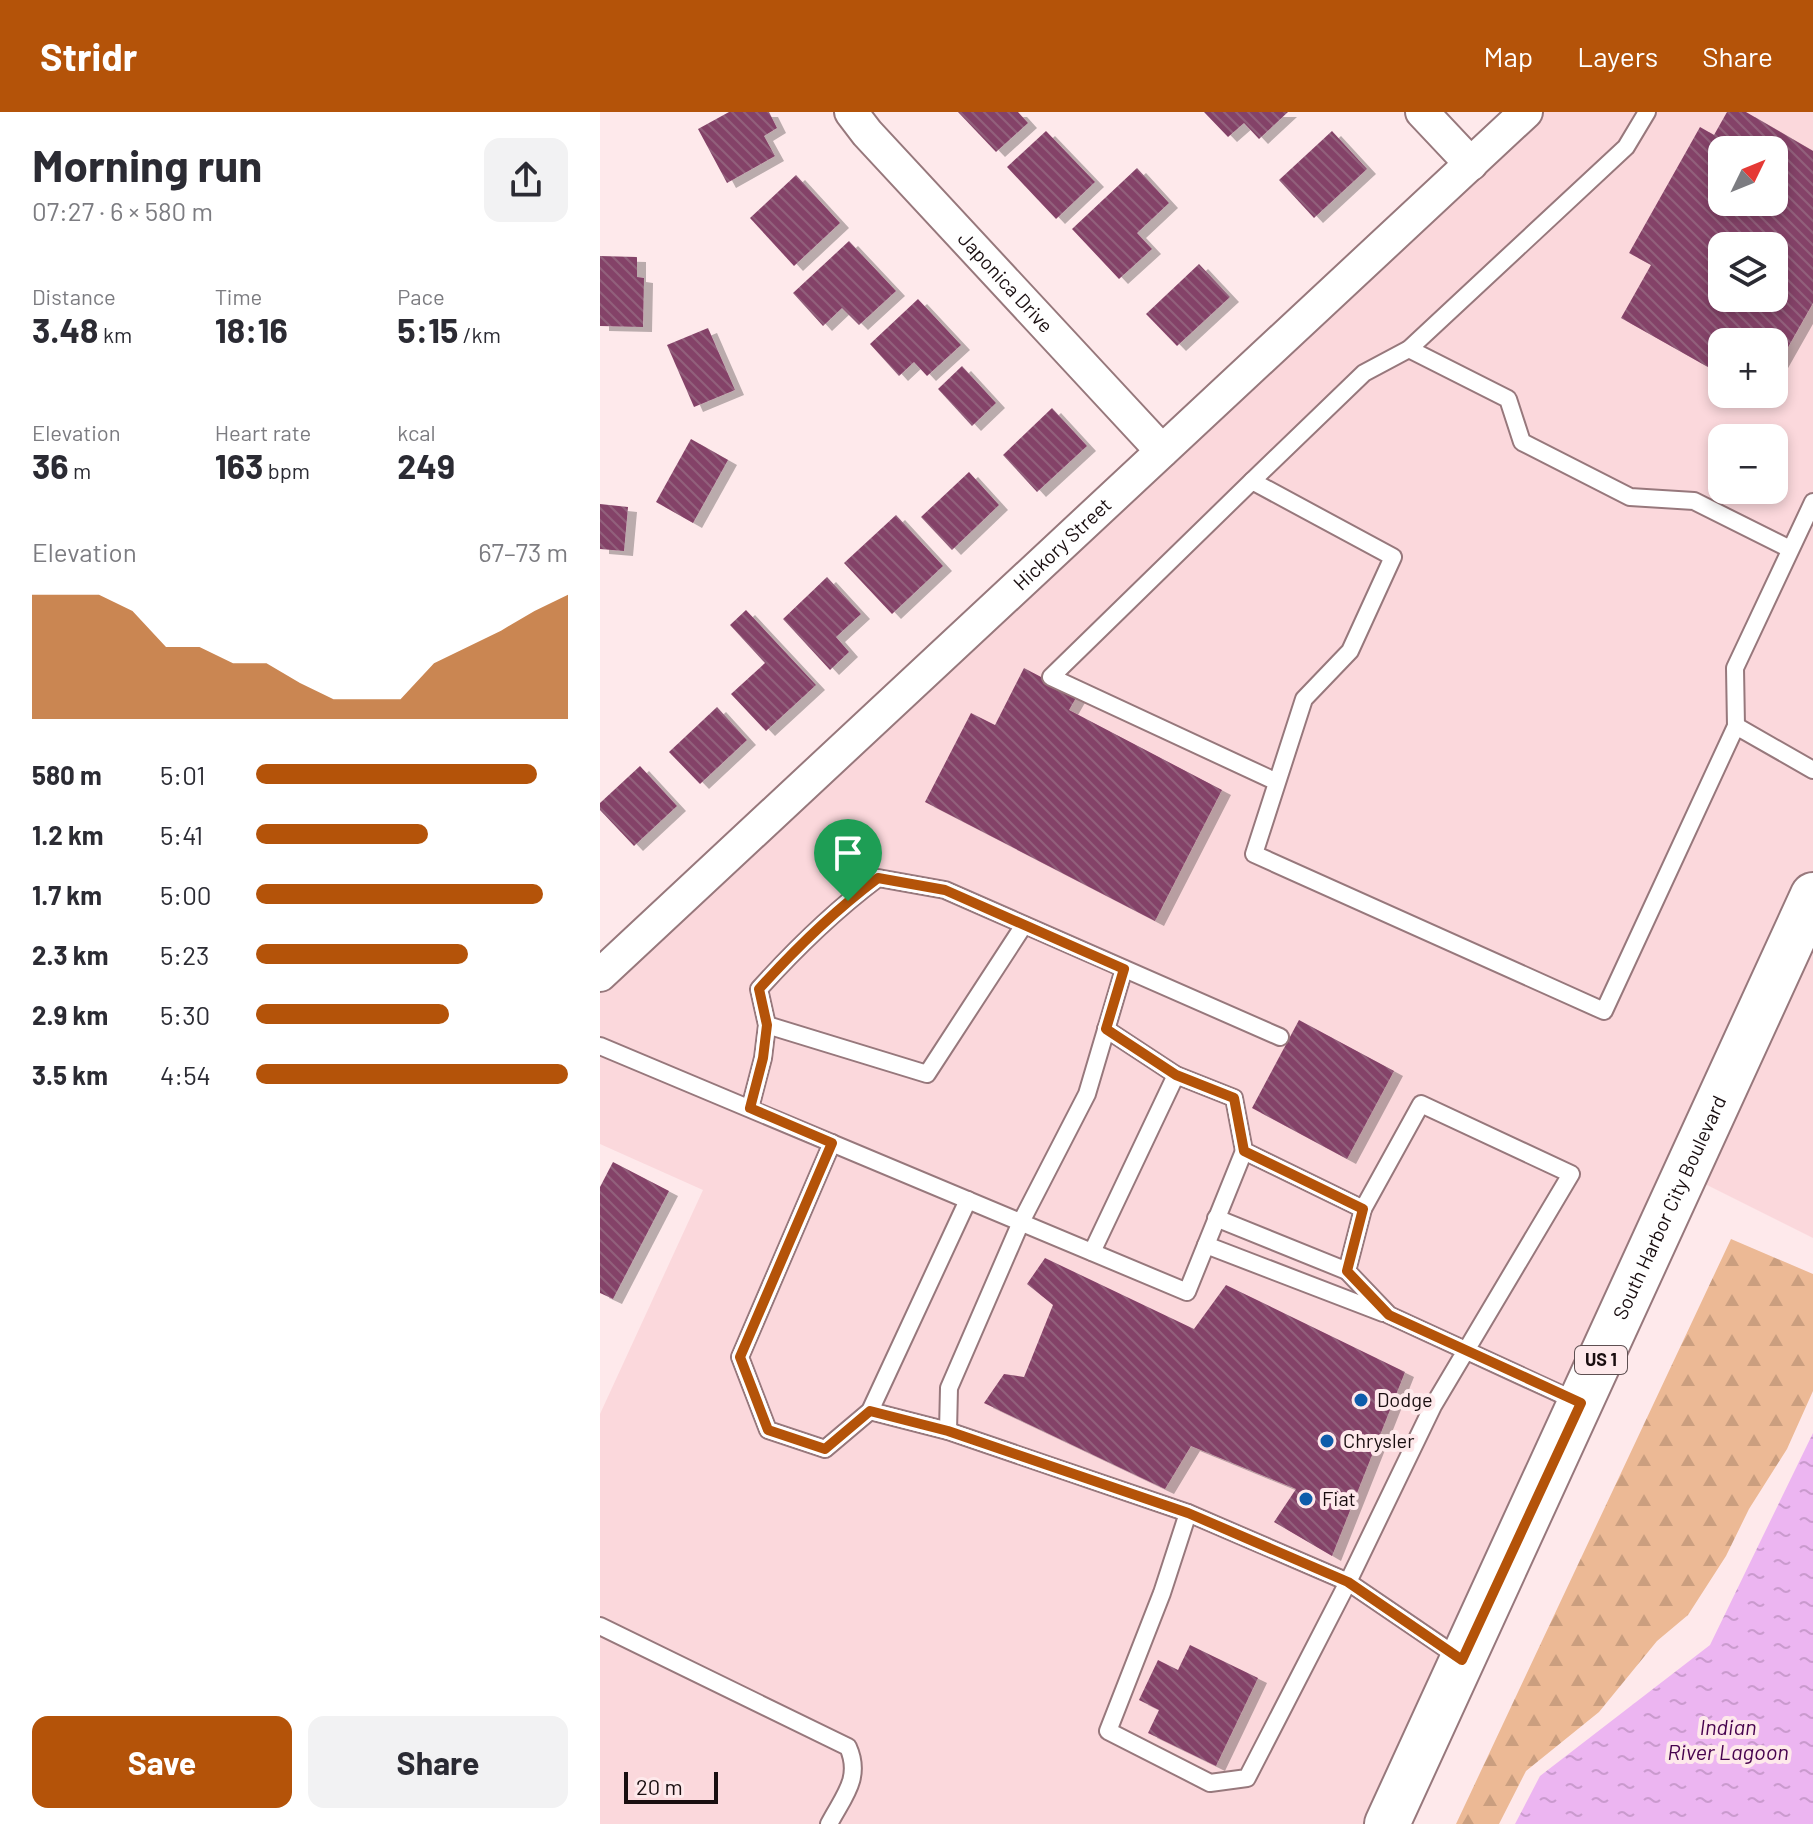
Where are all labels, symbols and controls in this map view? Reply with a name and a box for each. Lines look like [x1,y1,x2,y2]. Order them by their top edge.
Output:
text: Stridr [40,33,137,79]
text: Map [1483,39,1533,73]
text: Layers [1577,39,1658,73]
text: Share [1702,39,1773,73]
north arrow [1708,136,1788,216]
map controls [1708,136,1788,504]
text: Morning run [32,138,262,191]
button: share [484,138,568,222]
text: 07:27 · 6 × 580 m [32,195,213,226]
street label: Japonica Drive [954,226,1059,337]
button: layers [1708,232,1788,312]
text: Distance [32,283,116,309]
text: Time [215,283,262,309]
text: Pace [397,283,445,309]
text: 3.48 [32,309,99,350]
text: 18:16 [215,309,288,350]
text: 5:15 [397,309,458,350]
text: km [99,321,132,347]
text: /km [458,321,501,347]
button: + [1708,328,1788,408]
text: Elevation [32,419,121,445]
text: Heart rate [215,419,311,445]
text: kcal [397,419,436,445]
button: − [1708,424,1788,504]
text: 36 [32,445,69,486]
text: 163 [215,445,263,486]
text: 249 [397,445,455,486]
text: m [69,457,91,483]
text: bpm [263,457,310,483]
street label: Hickory Street [1008,492,1116,595]
text: Elevation [32,536,137,567]
text: 67–73 m [478,536,568,567]
text: 580 m [32,759,102,790]
text: 5:01 [160,759,205,790]
text: 1.2 km [32,819,104,850]
text: 5:41 [160,819,203,850]
pin [814,819,882,901]
icon: arrive [826,831,870,875]
text: 1.7 km [32,879,102,910]
text: 5:00 [160,879,212,910]
text: 2.3 km [32,939,108,970]
text: 5:23 [160,939,209,970]
text: 2.9 km [32,999,108,1030]
text: 5:30 [160,999,210,1030]
text: 3.5 km [32,1059,108,1090]
text: 4:54 [160,1059,211,1090]
street label: South Harbor City Boulevard [1607,1092,1730,1323]
road number: US 1 [1575,1346,1627,1374]
place label: Dodge [1377,1387,1433,1411]
marker: Dodge [1352,1391,1370,1409]
place label: Chrysler [1343,1428,1415,1452]
marker: Chrysler [1318,1432,1336,1450]
place label: Fiat [1322,1486,1356,1510]
marker: Fiat [1297,1490,1315,1508]
water label: Indian River Lagoon [1667,1713,1789,1764]
button: Save [32,1716,292,1808]
button: Share [308,1716,568,1808]
scale bar [624,1768,718,1804]
text: 20 m [636,1773,683,1799]

